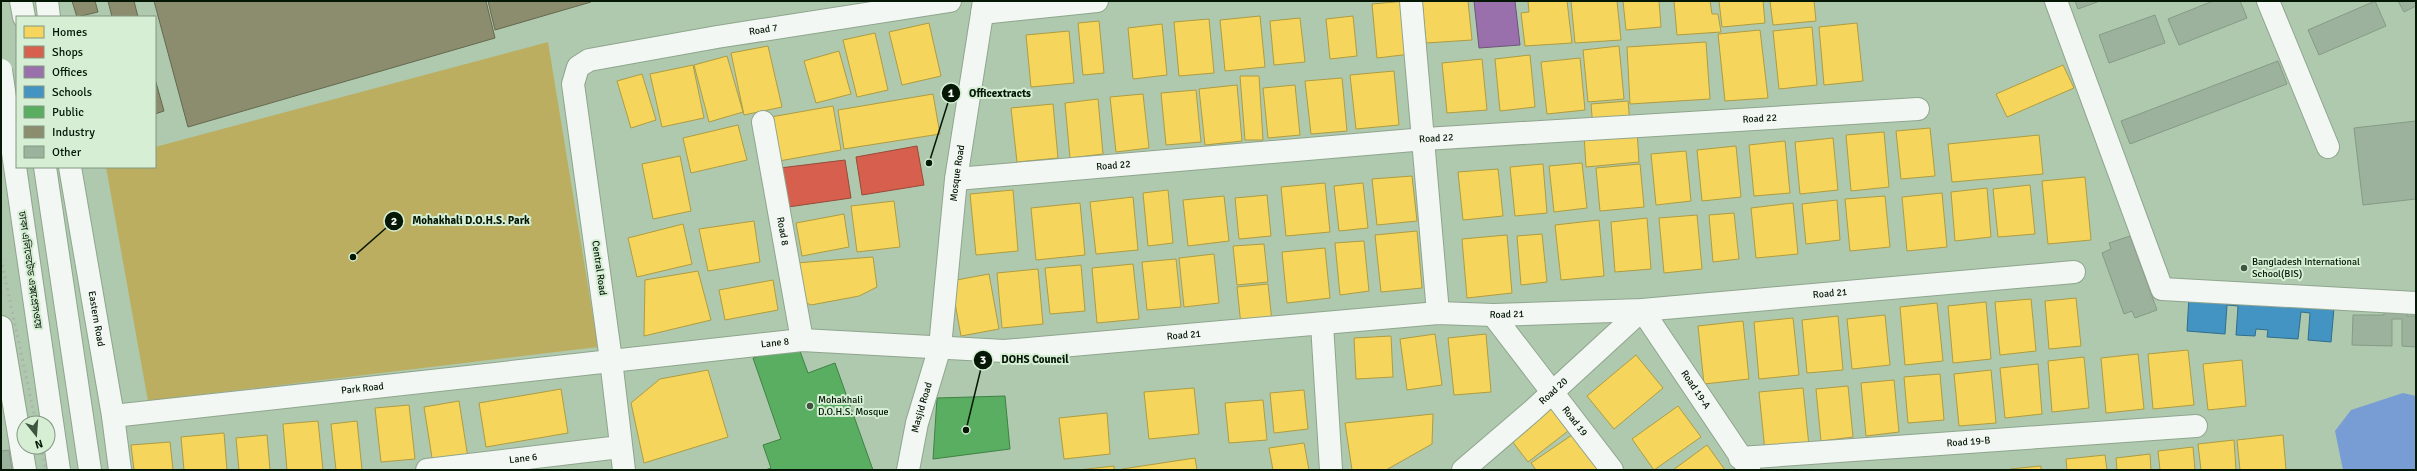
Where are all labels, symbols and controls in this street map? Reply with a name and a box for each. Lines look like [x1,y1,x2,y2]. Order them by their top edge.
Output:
legend [16,16,156,168]
street label: Road 7 [748,22,779,38]
text: Homes [52,25,87,40]
text: Shops [52,45,83,60]
text: Offices [52,65,87,80]
callout: Officextracts [941,82,1039,105]
text: Schools [52,85,92,100]
text: 1 [948,86,955,101]
text: Officextracts [969,87,1031,100]
text: Public [52,105,84,120]
street label: Road 22 [1742,112,1777,126]
text: Industry [52,125,95,140]
street label: Road 22 [1419,131,1454,145]
street label: Mosque Road [948,144,967,202]
text: Other [52,145,82,160]
street label: Road 22 [1096,158,1131,173]
callout: Mohakhali D.O.H.S. Park [384,209,538,232]
street label: ঢাকা এলিভেটেড এক্সপ্রেসওয়ে [16,210,44,330]
text: 2 [391,214,397,229]
text: Mohakhali D.O.H.S. Park [412,214,530,227]
street label: Road 8 [774,216,791,247]
street label: Central Road [589,240,609,296]
place label: Bangladesh International School(BIS) [2252,256,2360,280]
marker: Bangladesh International School(BIS) [2239,263,2249,273]
street label: Road 21 [1812,286,1848,301]
street label: Eastern Road [86,290,107,348]
street label: Road 21 [1489,308,1524,321]
street label: Road 21 [1166,328,1202,343]
street label: Lane 8 [760,335,790,350]
callout: DOHS Council [973,348,1076,371]
text: 3 [980,353,986,368]
text: DOHS Council [1001,353,1069,366]
street label: Road 19-A [1678,368,1713,411]
street label: Road 20 [1537,375,1570,407]
street label: Park Road [341,380,384,397]
street label: Masjid Road [909,381,935,434]
place label: Mohakhali D.O.H.S. Mosque [818,394,889,418]
marker: Mohakhali D.O.H.S. Mosque [805,401,815,411]
street label: Road 19 [1559,404,1590,439]
north arrow [16,415,56,455]
street label: Road 19-B [1946,434,1991,449]
text: N [33,437,44,451]
street label: Lane 6 [509,451,538,466]

